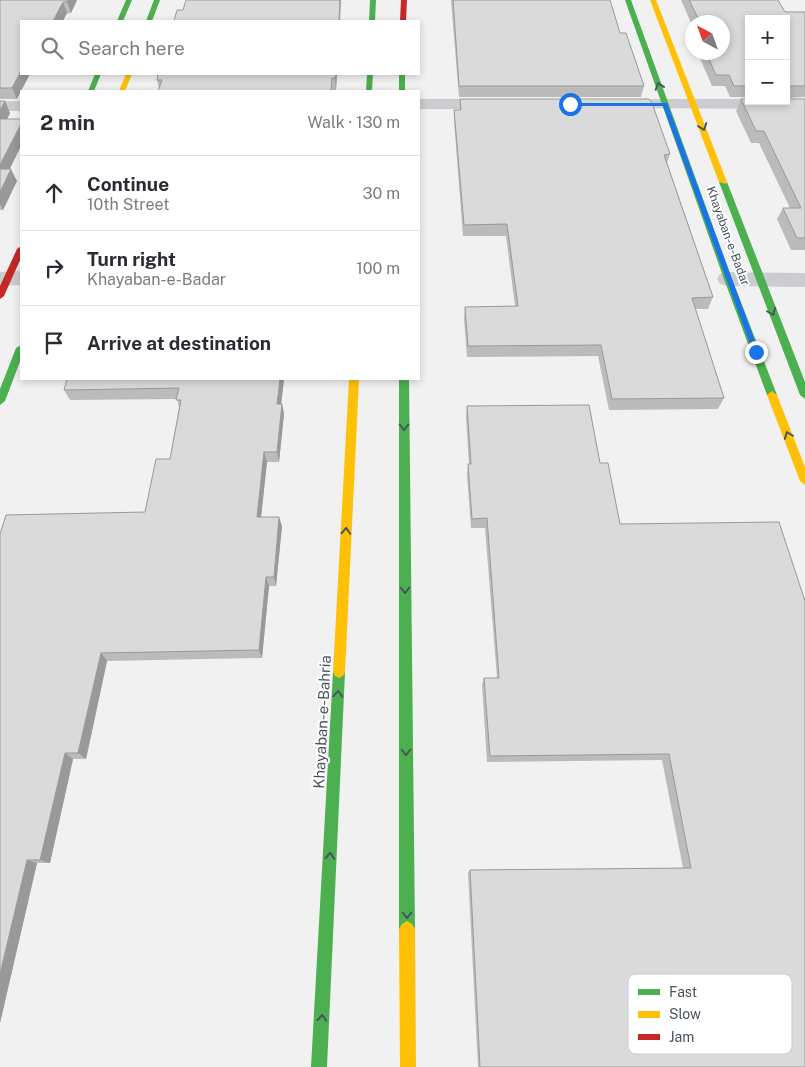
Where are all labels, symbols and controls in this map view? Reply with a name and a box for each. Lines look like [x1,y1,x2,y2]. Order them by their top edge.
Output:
north arrow [685,15,730,60]
map controls [745,15,790,105]
button: + [745,15,790,60]
search box [20,20,420,75]
icon: search [38,34,66,62]
text: Search here [78,37,185,59]
button: − [745,60,790,105]
one-way arrow [655,82,665,90]
route start [559,93,582,116]
text: 2 min [40,110,95,135]
text: Walk · 130 m [307,113,400,132]
one-way arrow [697,122,707,131]
text: Continue [87,173,169,195]
icon: ahead [40,179,68,207]
text: 30 m [363,184,400,203]
street label: Khayaban-e-Badar [704,185,753,288]
text: 10th Street [87,195,169,214]
text: Turn right [87,248,176,270]
icon: right [40,254,68,282]
text: 100 m [356,259,400,278]
text: Khayaban-e-Badar [87,270,226,289]
one-way arrow [766,307,777,316]
icon: arrive [40,329,68,357]
text: Arrive at destination [87,332,271,354]
route end [745,341,768,364]
one-way arrow [399,424,409,432]
one-way arrow [783,431,794,440]
one-way arrow [341,527,352,535]
one-way arrow [400,586,410,594]
street label: Khayaban-e-Bahria [310,655,334,789]
one-way arrow [333,689,344,697]
one-way arrow [401,749,411,757]
one-way arrow [324,852,335,860]
one-way arrow [402,912,412,919]
legend [628,974,792,1054]
text: Fast [669,984,697,1000]
text: Slow [669,1006,701,1022]
one-way arrow [316,1014,327,1022]
text: Jam [669,1029,694,1045]

